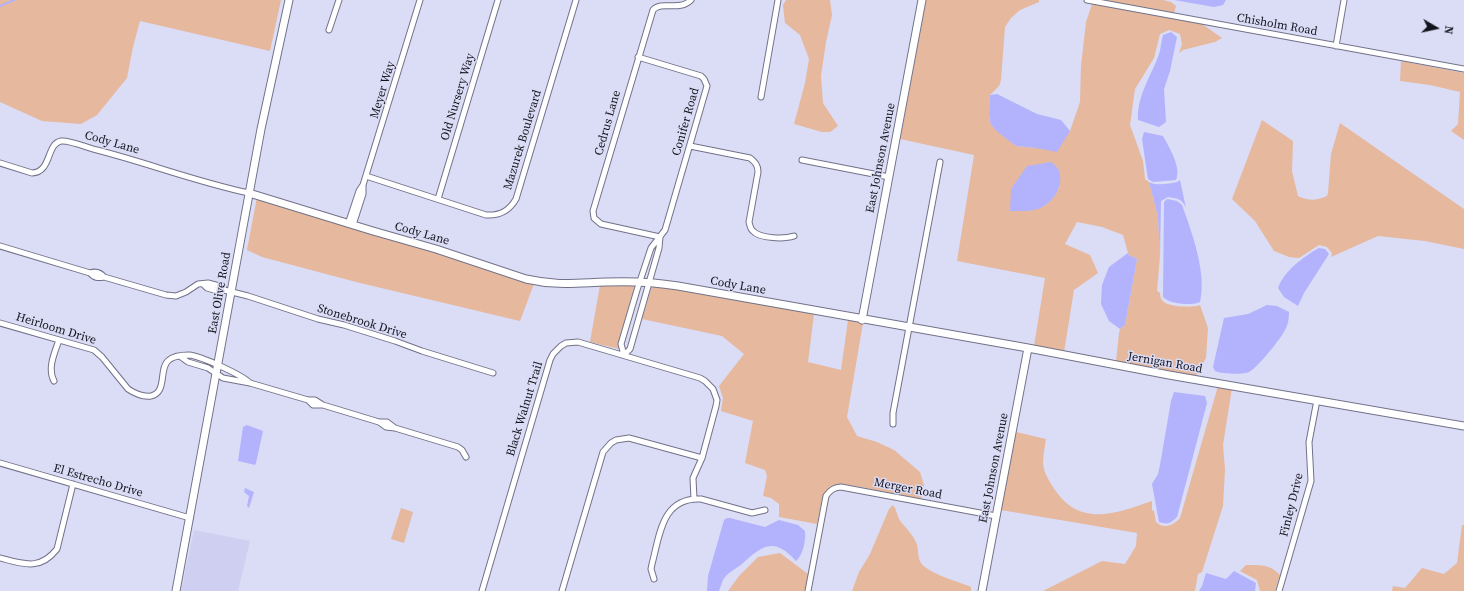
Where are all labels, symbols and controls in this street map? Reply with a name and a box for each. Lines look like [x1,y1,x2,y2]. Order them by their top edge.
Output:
north arrow [1416,8,1456,48]
street label: Chisholm Road [1236,11,1318,39]
text: N [1440,25,1456,35]
street label: Old Nursery Way [438,52,478,142]
street label: Meyer Way [367,60,399,120]
street label: Conifer Road [669,86,703,158]
street label: Mazurek Boulevard [501,88,545,192]
street label: Cedrus Lane [592,89,624,157]
street label: East Johnson Avenue [863,102,899,214]
street label: Cody Lane [83,128,141,158]
street label: Cody Lane [393,219,451,249]
street label: East Olive Road [206,251,234,335]
street label: Cody Lane [709,274,767,298]
street label: Stonebrook Drive [315,302,409,342]
street label: Heirloom Drive [14,310,98,348]
street label: Jernigan Road [1127,349,1203,377]
street label: Black Walnut Trail [504,360,546,458]
street label: East Johnson Avenue [976,412,1012,524]
street label: El Estrecho Drive [52,461,144,501]
street label: Finley Drive [1277,472,1307,538]
street label: Merger Road [873,475,943,503]

